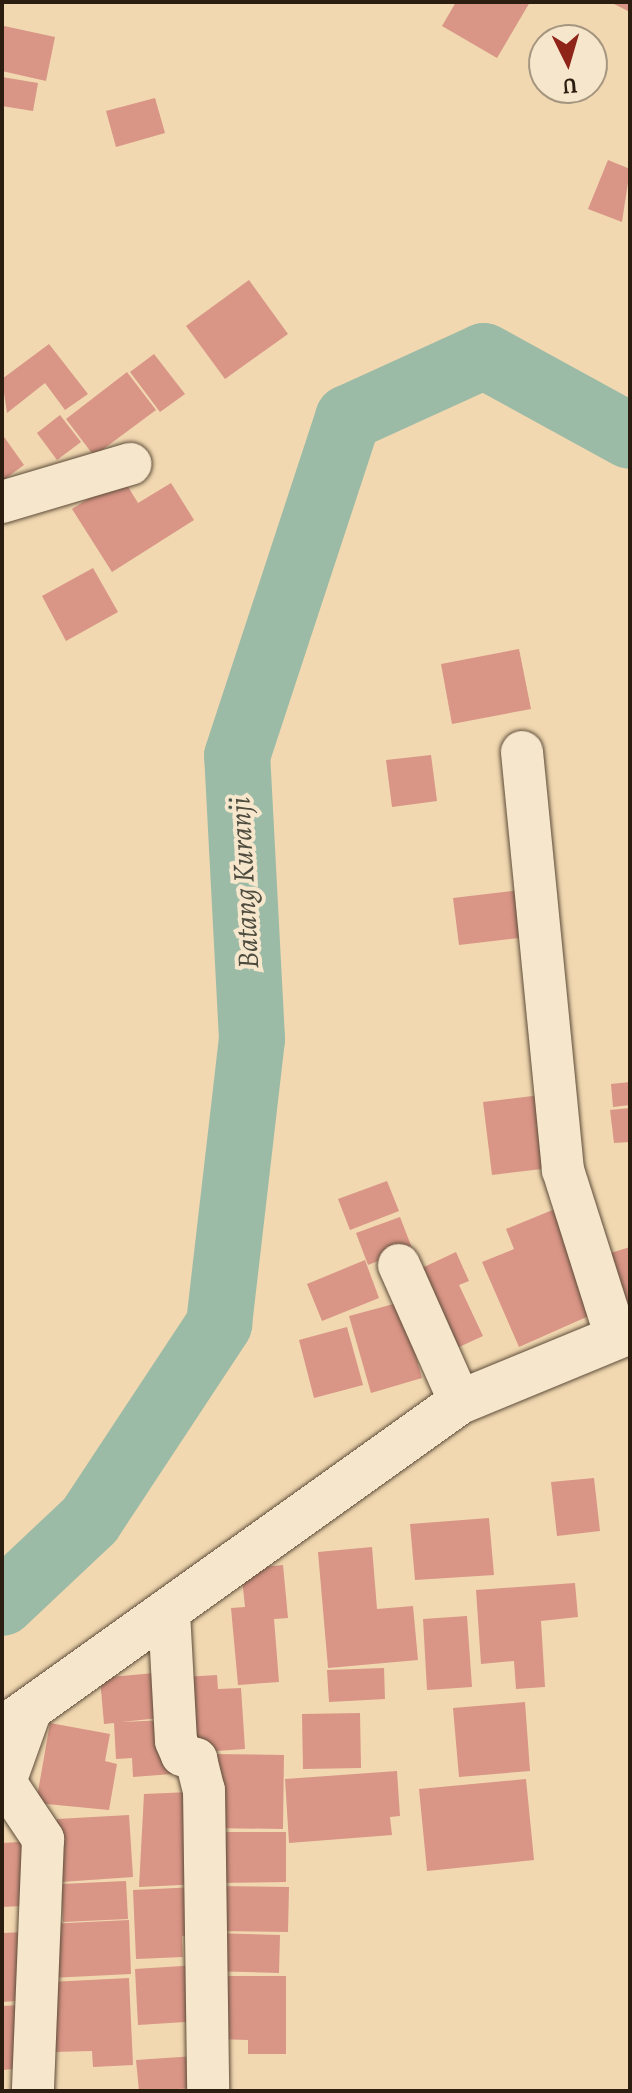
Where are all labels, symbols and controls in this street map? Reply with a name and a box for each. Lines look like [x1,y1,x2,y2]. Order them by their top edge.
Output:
north arrow [528,24,608,104]
text: U [561,70,578,101]
water label: Batang Kuranji [222,796,266,970]

